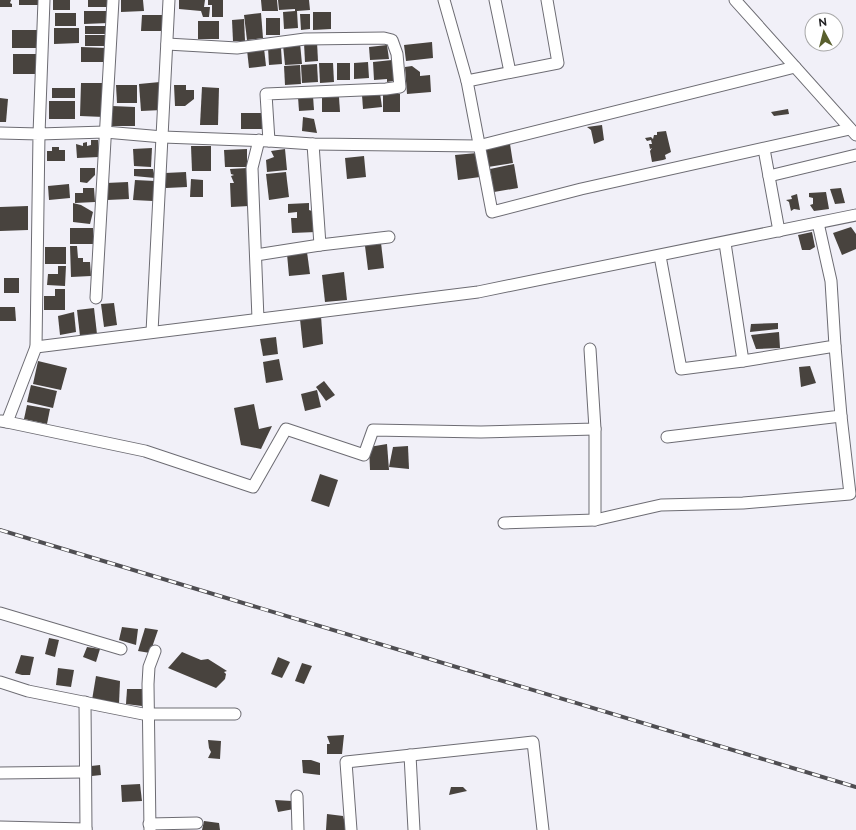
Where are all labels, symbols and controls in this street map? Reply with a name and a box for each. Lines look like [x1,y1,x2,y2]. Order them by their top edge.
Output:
north arrow [804,12,844,52]
text: N [818,16,828,30]

